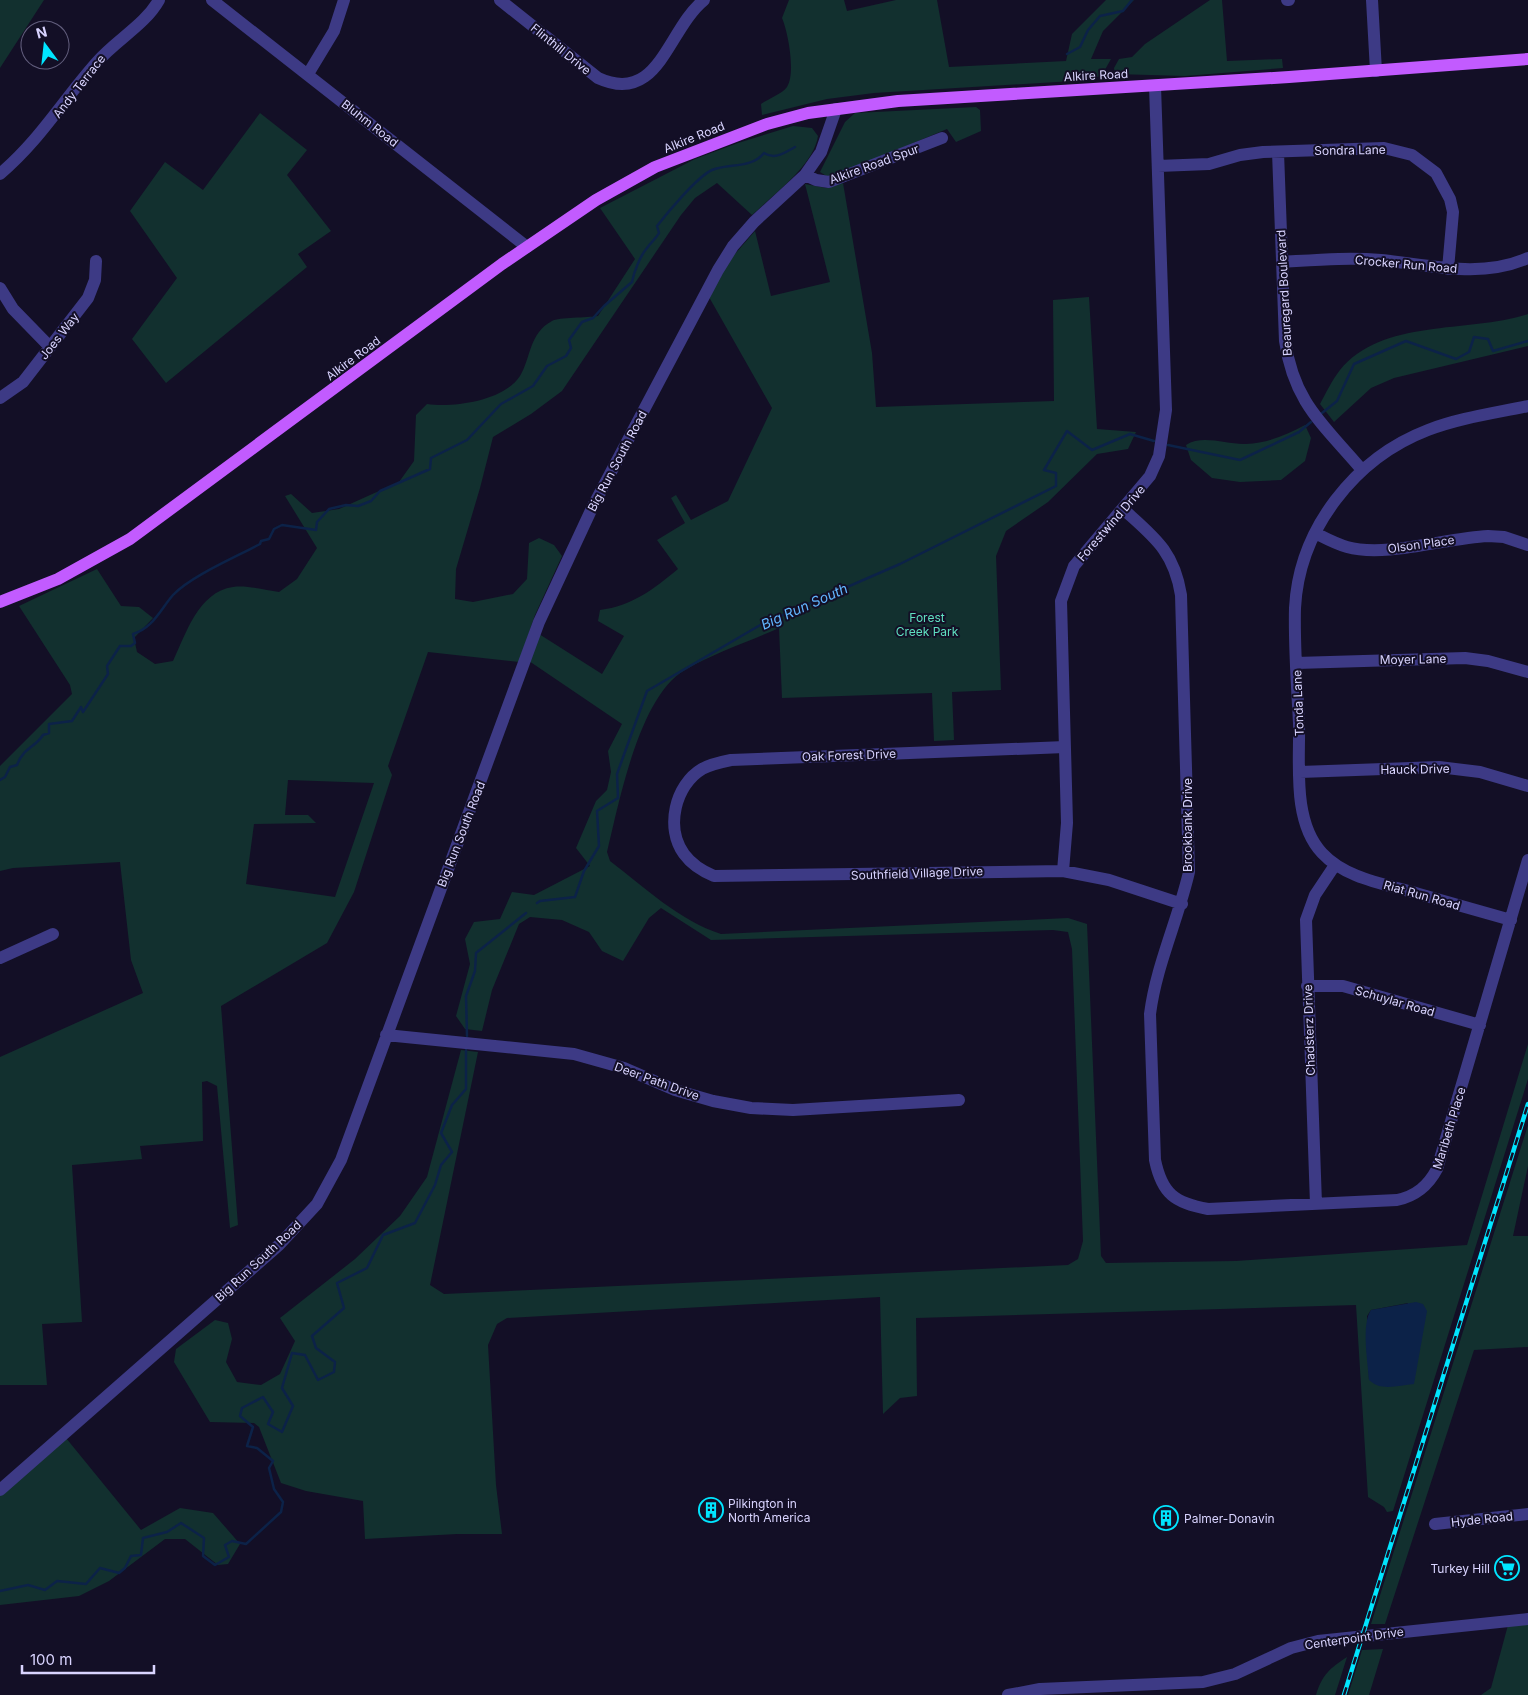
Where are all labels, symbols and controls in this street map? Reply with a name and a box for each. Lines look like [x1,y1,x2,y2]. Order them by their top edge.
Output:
north arrow [20,20,70,70]
street label: Flinthill Drive [528,20,594,78]
text: N [34,22,49,42]
street label: Andy Terrace [50,51,108,121]
street label: Alkire Road [1063,66,1129,84]
street label: Bluhm Road [339,96,401,150]
street label: Alkire Road [661,118,727,156]
street label: Alkire Road Spur [827,141,921,187]
street label: Sondra Lane [1314,142,1386,158]
street label: Beauregard Boulevard [1273,230,1295,356]
street label: Crocker Run Road [1354,252,1458,276]
street label: Joes Way [36,309,82,362]
street label: Alkire Road [323,333,383,383]
street label: Big Run South Road [584,408,650,514]
street label: Forestwind Drive [1074,482,1148,564]
street label: Olson Place [1387,532,1455,556]
water label: Big Run South [758,579,850,633]
park label: Forest Creek Park [896,610,959,639]
street label: Moyer Lane [1379,651,1447,667]
street label: Tonda Lane [1289,670,1307,736]
street label: Oak Forest Drive [802,746,896,764]
street label: Hauck Drive [1380,761,1450,777]
street label: Brookbank Drive [1180,778,1195,872]
street label: Big Run South Road [434,779,488,889]
street label: Southfield Village Drive [851,863,983,883]
street label: Riat Run Road [1382,877,1462,913]
street label: Schuylar Road [1354,982,1436,1020]
street label: Chadsterz Drive [1300,984,1318,1076]
street label: Deer Path Drive [613,1059,701,1103]
street label: Maribeth Place [1429,1085,1469,1171]
street label: Big Run South Road [212,1217,304,1305]
place label: Pilkington in North America [728,1496,810,1525]
building icon: Pilkington in North America [698,1497,724,1523]
building icon: Palmer-Donavin [1153,1505,1179,1531]
street label: Hyde Road [1450,1508,1514,1530]
place label: Palmer-Donavin [1184,1511,1275,1526]
supermarket icon: Turkey Hill [1494,1555,1520,1581]
place label: Turkey Hill [1431,1561,1490,1576]
street label: Centerpoint Drive [1303,1624,1405,1652]
scale bar [22,1642,155,1674]
text: 100 m [30,1650,72,1669]

